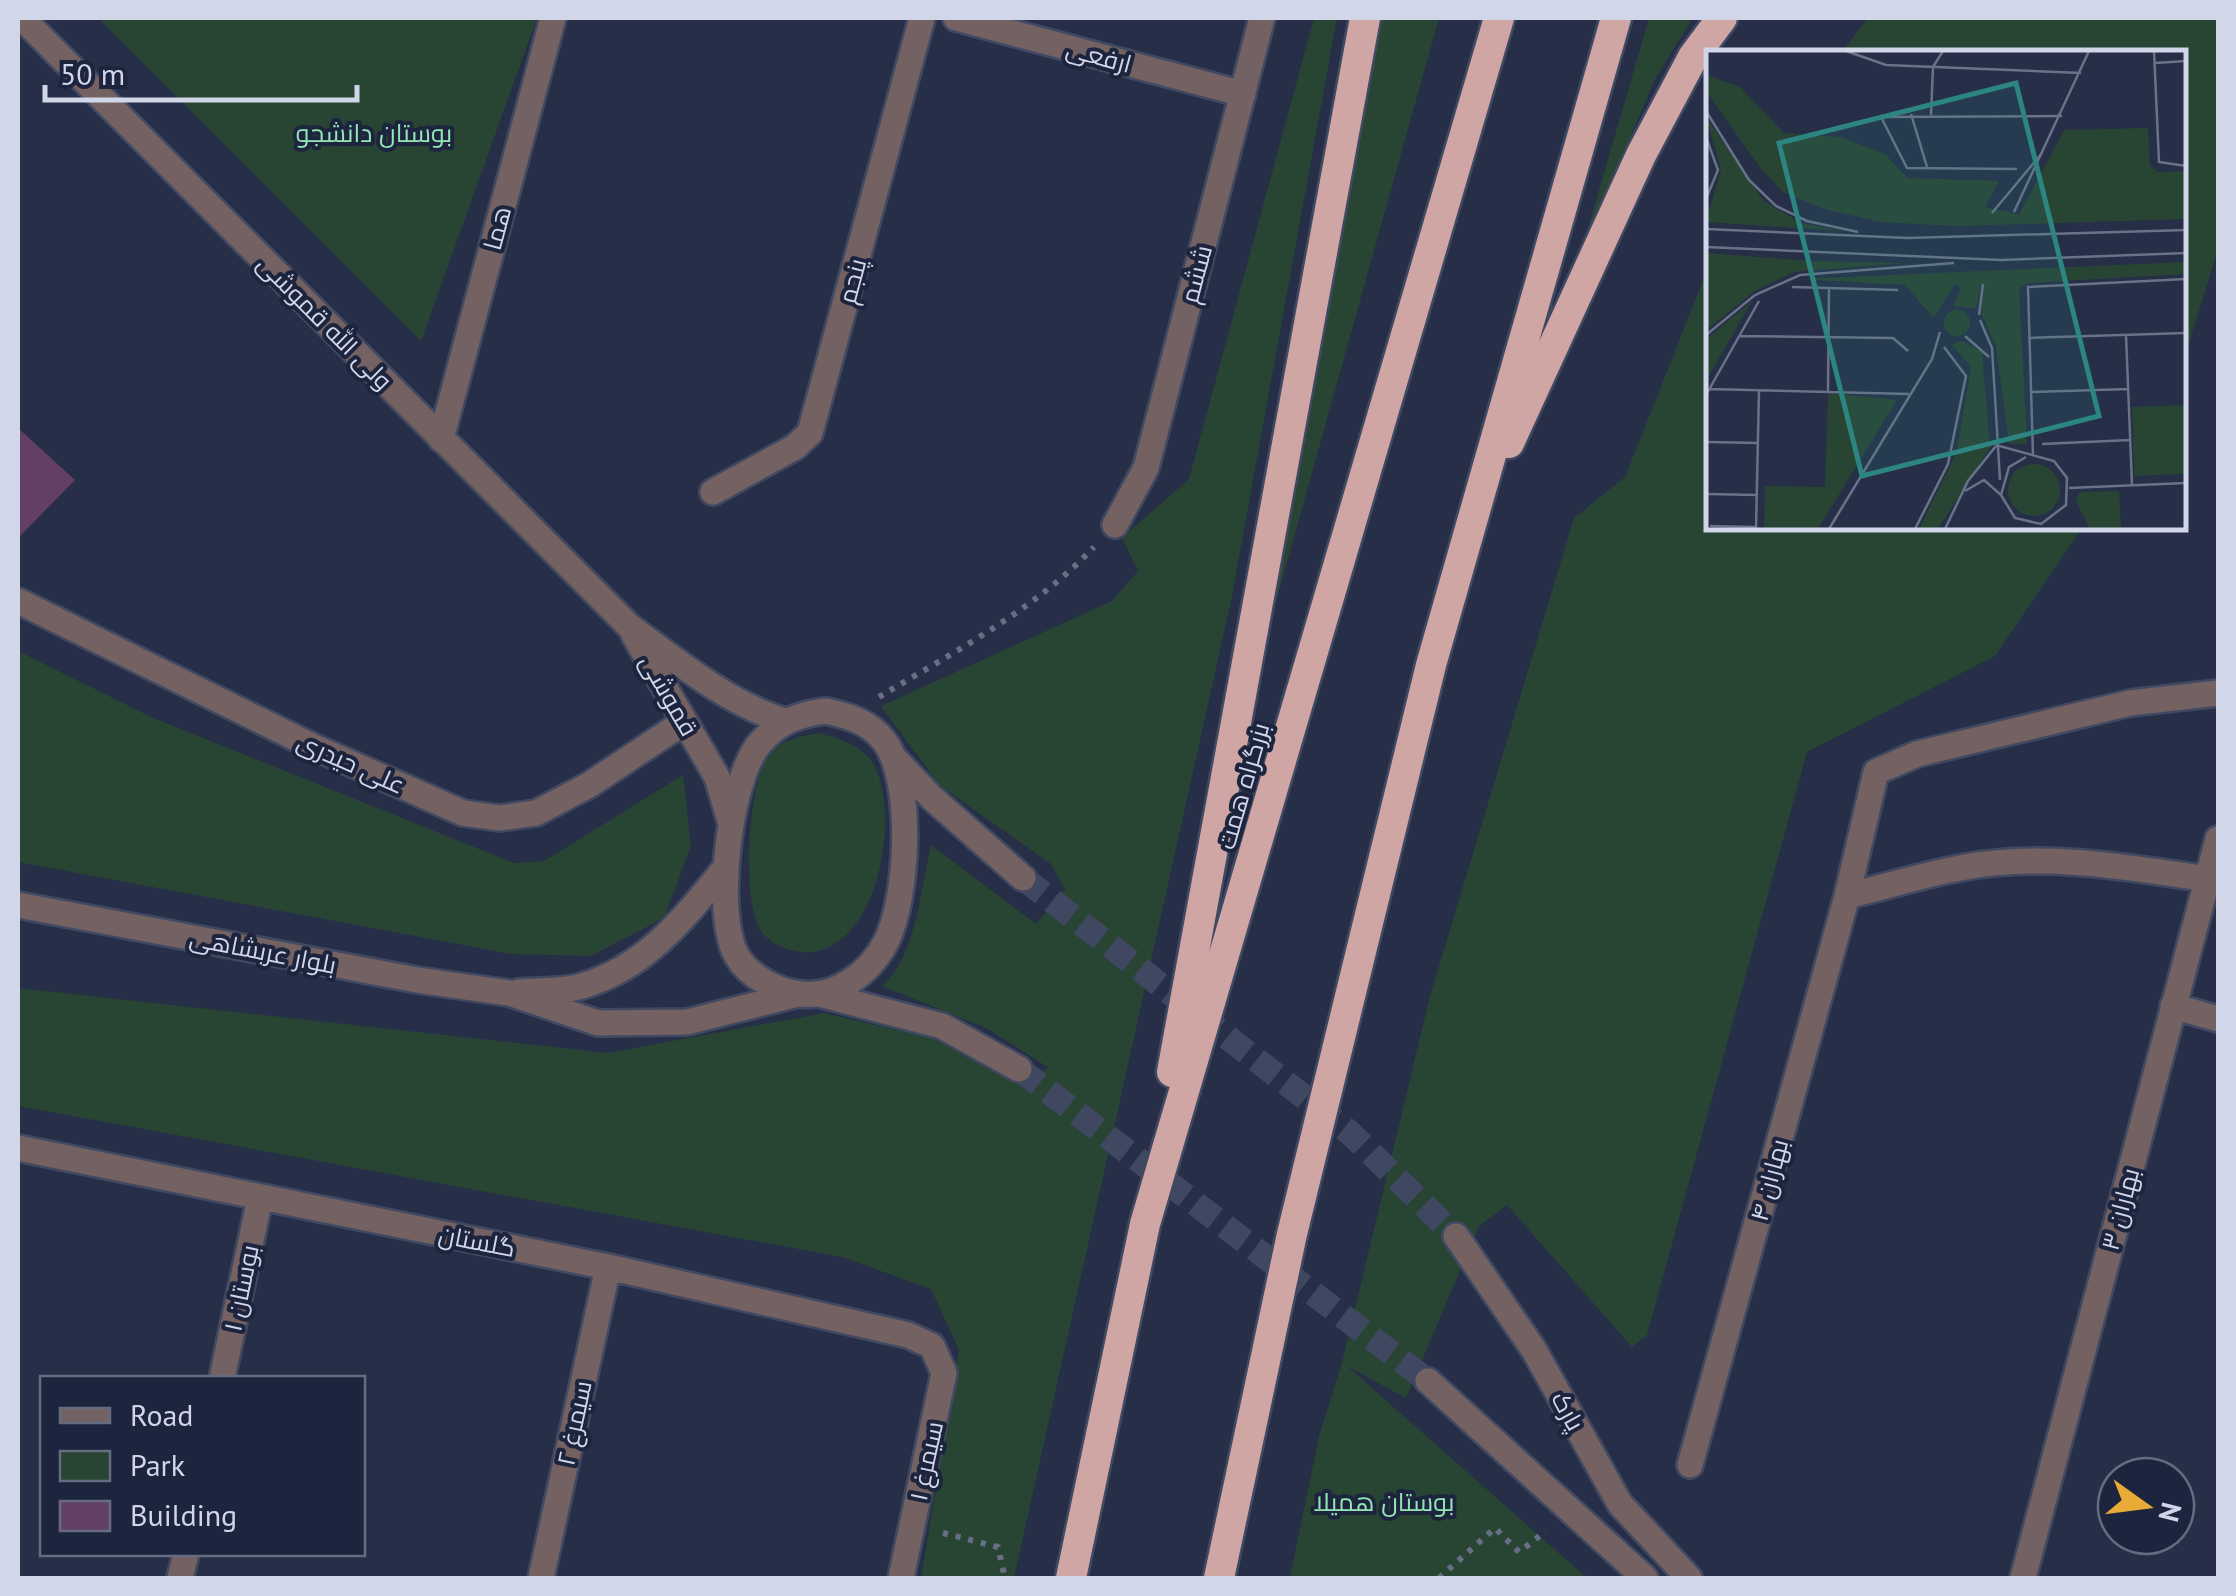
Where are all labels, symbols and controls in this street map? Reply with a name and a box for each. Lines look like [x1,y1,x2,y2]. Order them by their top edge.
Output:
street label: ارفعی [1063,32,1135,80]
scale bar [45,40,358,102]
inset map [1706,50,2186,530]
text: 50 m [60,54,125,93]
park label: بوستان دانشجو [296,117,452,149]
street label: هما [476,203,518,253]
street label: ششم [1173,242,1221,307]
street label: ولی الله قموشی [251,248,399,396]
street label: پنجم [831,255,875,308]
street label: قموشی [633,648,705,742]
street label: بزرگراه همت [1210,719,1276,853]
street label: علی حیدری [292,725,410,801]
street label: بلوار عربشاهی [187,921,339,981]
street label: بهاران ۴ [1743,1135,1795,1225]
street label: بهاران ۳ [2094,1164,2146,1254]
street label: گلستان [436,1218,518,1264]
street label: بوستان ۱ [216,1242,266,1334]
legend [40,1376,365,1556]
street label: سیمرغ ۲ [549,1378,600,1469]
street label: پارک [1543,1386,1592,1437]
text: Road [130,1395,194,1434]
street label: سیمرغ ۱ [902,1418,951,1504]
text: Park [130,1445,186,1484]
north arrow [2096,1456,2196,1556]
park label: بوستان همیلا [1314,1486,1454,1518]
text: Building [130,1495,237,1534]
text: N [2151,1499,2191,1526]

